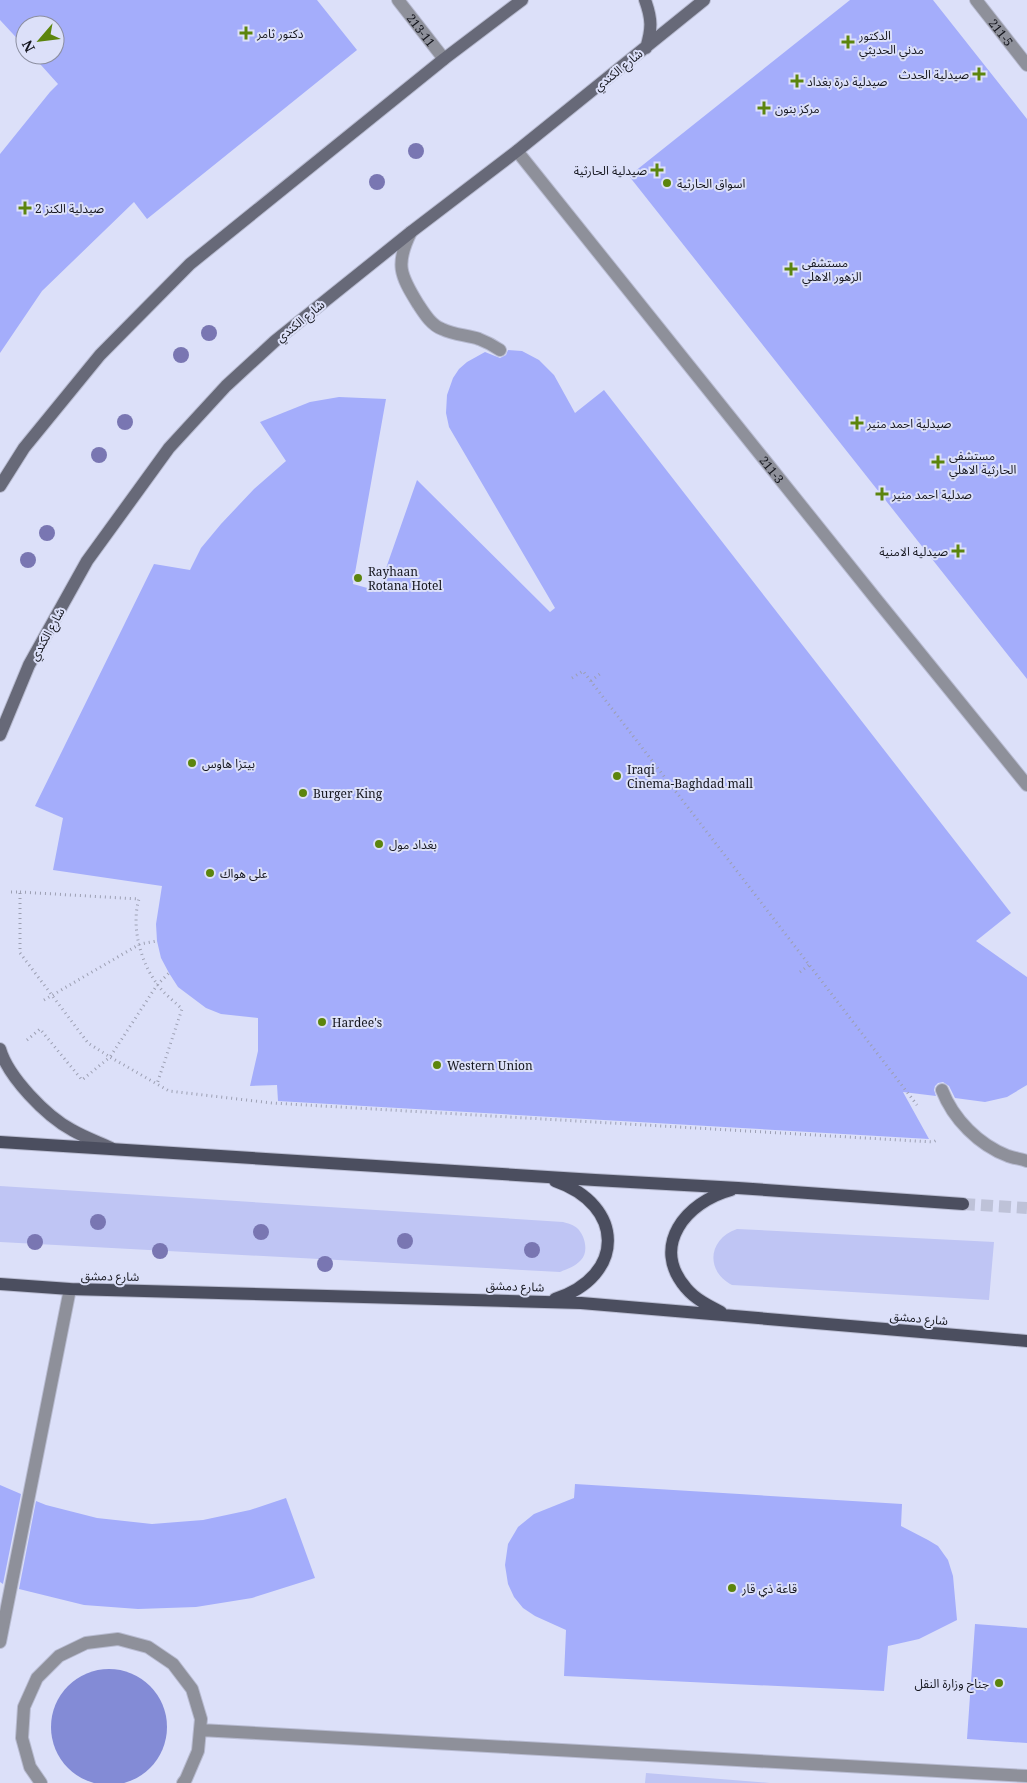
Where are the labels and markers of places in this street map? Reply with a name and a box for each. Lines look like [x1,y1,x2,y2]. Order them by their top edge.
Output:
place label: دكتور ثامر [256,25,304,42]
marker: دكتور ثامر [239,26,253,40]
place label: الدكتور مدني الحديثي [858,27,924,59]
marker: الدكتور مدني الحديثي [841,35,855,49]
place label: صيدلية الحدث [899,66,969,83]
marker: صيدلية الحدث [973,68,985,80]
place label: صيدلية درة بغداد [807,73,887,90]
marker: صيدلية درة بغداد [791,75,803,87]
place label: مركز بنون [775,100,820,117]
marker: مركز بنون [757,101,771,115]
place label: صيدلية الحارثية [574,162,647,179]
marker: صيدلية الحارثية [651,164,663,176]
place label: اسواق الحارثية [677,175,745,192]
marker: اسواق الحارثية [661,177,673,189]
place label: صيدلية الكنز 2 [35,200,104,217]
marker: صيدلية الكنز 2 [19,202,31,214]
place label: مستشفى الزهور الاهلي [802,254,862,286]
marker: مستشفى الزهور الاهلي [784,262,798,276]
place label: صيدلية احمد منير [866,415,951,432]
marker: صيدلية احمد منير [851,417,863,429]
place label: مستشفى الحارثية الاهلي [949,447,1016,479]
marker: مستشفى الحارثية الاهلي [931,455,945,469]
place label: صدلية احمد منير [891,486,972,503]
marker: صدلية احمد منير [876,488,888,500]
place label: صيدلية الامنية [879,543,948,560]
marker: صيدلية الامنية [952,545,964,557]
place label: Rayhaan Rotana Hotel [368,563,442,594]
marker: Rayhaan Rotana Hotel [352,572,364,584]
place label: بيتزا هاوس [202,755,255,772]
marker: بيتزا هاوس [186,757,198,769]
place label: Iraqi Cinema-Baghdad mall [627,761,753,792]
marker: Iraqi Cinema-Baghdad mall [611,770,623,782]
place label: Burger King [313,785,383,802]
marker: Burger King [297,787,309,799]
place label: بغداد مول [389,836,437,853]
marker: بغداد مول [373,838,385,850]
place label: على هواك [220,865,268,882]
marker: على هواك [204,867,216,879]
place label: Hardee's [332,1014,382,1031]
marker: Hardee's [316,1016,328,1028]
place label: Western Union [447,1057,533,1074]
marker: Western Union [431,1059,443,1071]
place label: قاعة ذي قار [741,1580,797,1598]
marker: قاعة ذي قار [726,1582,738,1594]
place label: جناح وزارة النقل [915,1675,989,1693]
marker: جناح وزارة النقل [993,1677,1005,1689]

